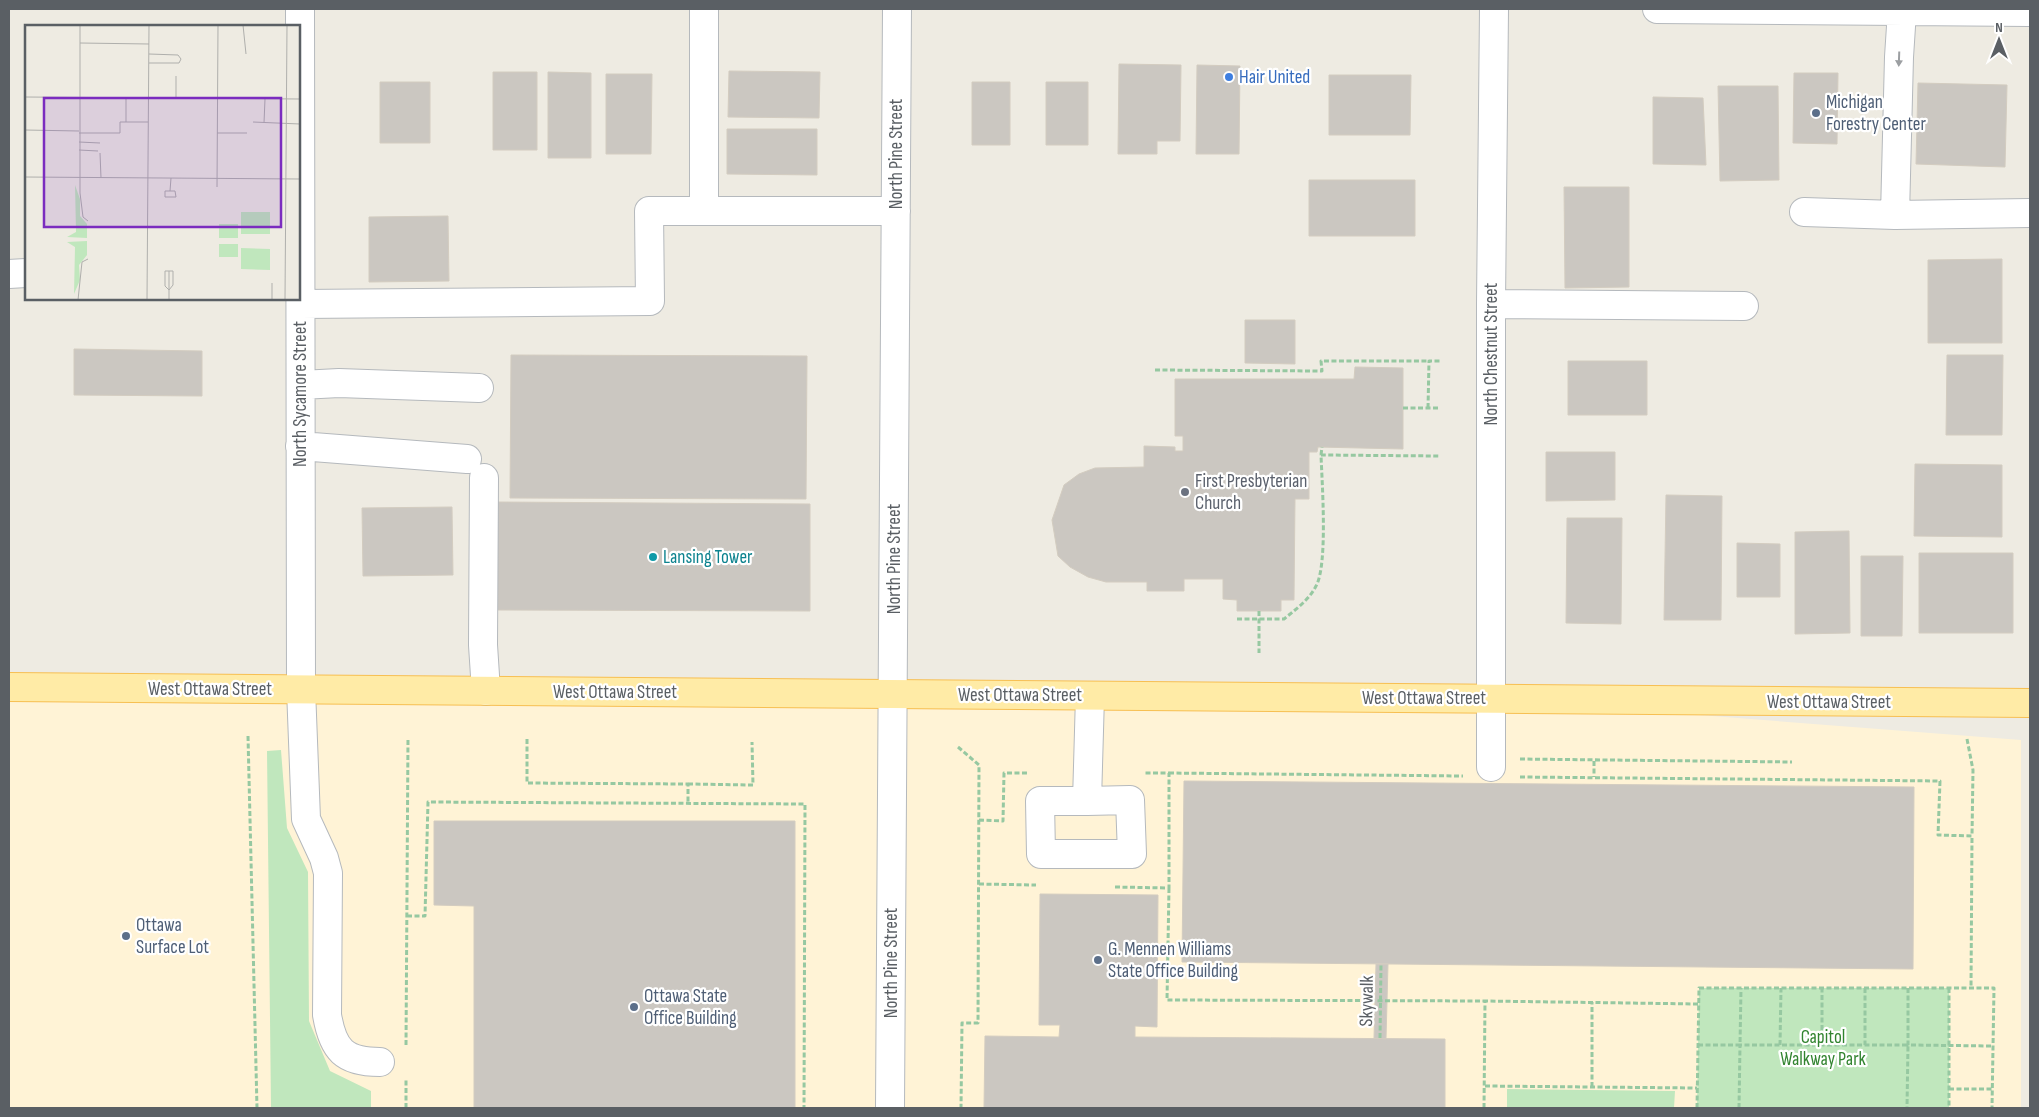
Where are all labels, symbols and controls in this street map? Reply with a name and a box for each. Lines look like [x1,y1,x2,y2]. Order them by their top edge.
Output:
north arrow [1974,15,2024,65]
text: N [1995,19,2003,36]
inset map [25,25,300,300]
one-way arrow [1895,51,1903,67]
place label: Hair United [1239,66,1310,89]
marker: Hair United [1223,71,1235,83]
place label: Michigan Forestry Center [1826,91,1926,136]
street label: North Pine Street [885,98,908,209]
marker: Michigan Forestry Center [1810,107,1822,119]
street label: North Chestnut Street [1480,282,1503,425]
street label: North Sycamore Street [289,321,312,467]
place label: First Presbyterian Church [1195,470,1307,515]
marker: First Presbyterian Church [1179,486,1191,498]
street label: North Pine Street [883,503,906,614]
place label: Lansing Tower [663,546,753,569]
marker: Lansing Tower [647,551,659,563]
street label: West Ottawa Street [148,678,272,701]
street label: West Ottawa Street [553,681,677,704]
street label: West Ottawa Street [958,684,1082,707]
street label: West Ottawa Street [1362,687,1486,710]
street label: West Ottawa Street [1767,691,1891,714]
street label: North Pine Street [880,907,903,1018]
place label: Ottawa Surface Lot [136,914,209,959]
marker: Ottawa Surface Lot [120,930,132,942]
place label: G. Mennen Williams State Office Building [1108,938,1238,983]
marker: G. Mennen Williams State Office Building [1092,954,1104,966]
street label: Skywalk [1355,974,1379,1027]
place label: Ottawa State Office Building [644,985,737,1030]
marker: Ottawa State Office Building [628,1001,640,1013]
park label: Capitol Walkway Park [1780,1026,1867,1071]

